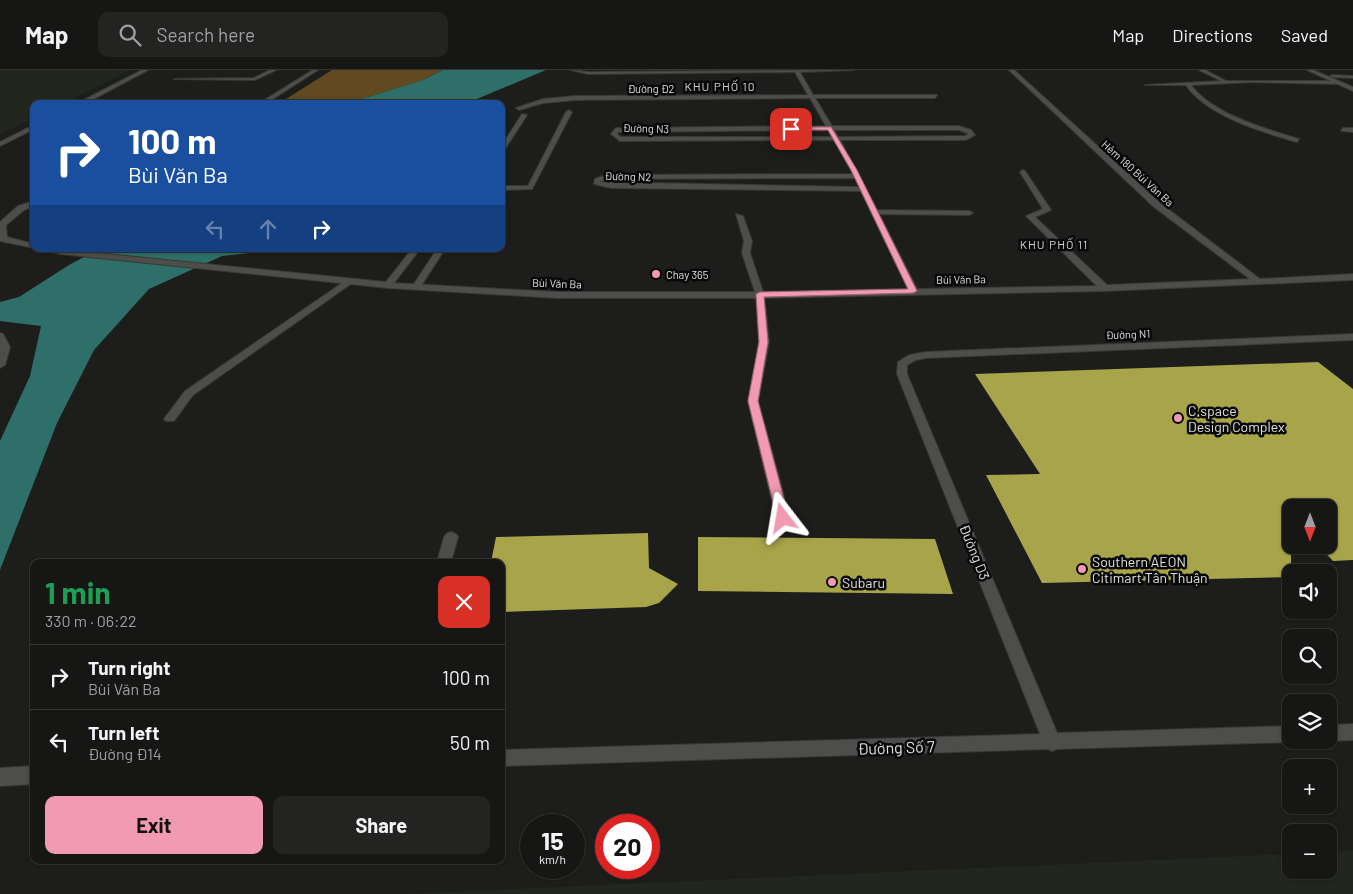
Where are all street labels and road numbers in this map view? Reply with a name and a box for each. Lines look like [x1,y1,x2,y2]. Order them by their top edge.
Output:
street label: Đường Đ2 [628,82,674,95]
street label: Đường N3 [623,121,669,135]
street label: Hẻm 180 Bùi Văn Ba [1099,137,1177,209]
street label: Đường N2 [605,169,652,183]
street label: Bùi Văn Ba [936,272,986,286]
street label: Bùi Văn Ba [532,276,582,290]
street label: Đường N1 [1106,327,1150,341]
street label: Đường D3 [956,522,994,582]
street label: Đường Số 7 [857,736,935,758]

